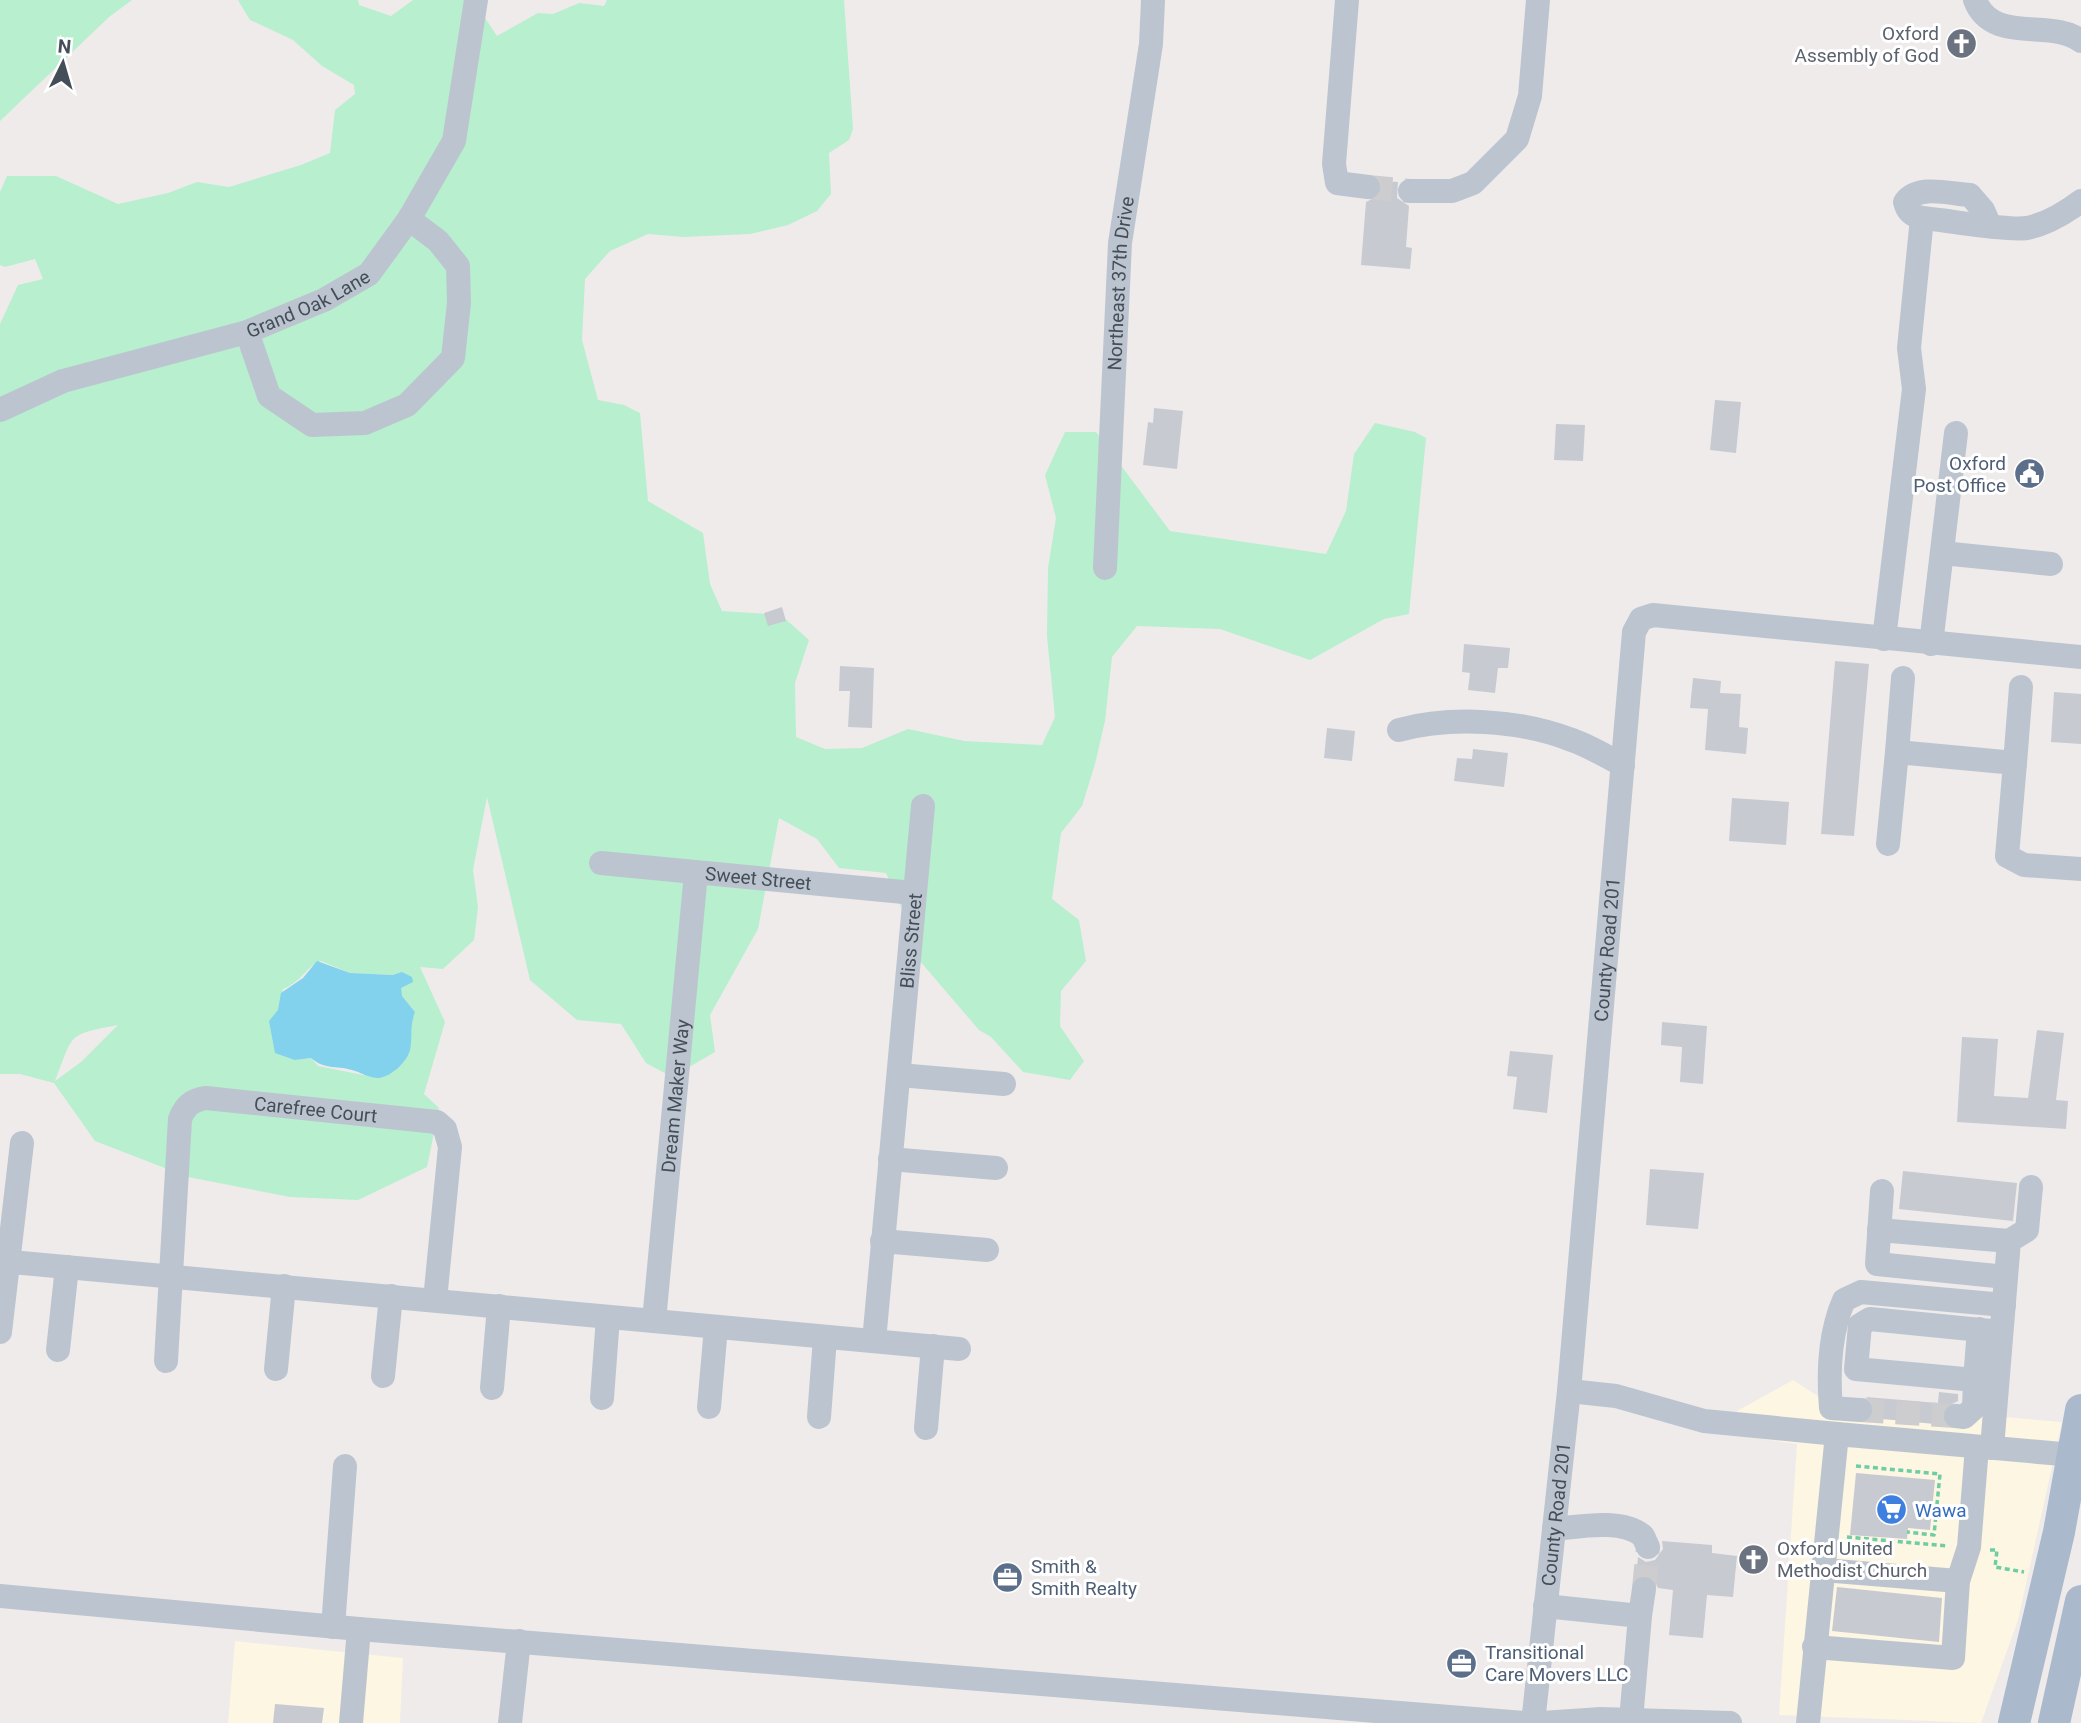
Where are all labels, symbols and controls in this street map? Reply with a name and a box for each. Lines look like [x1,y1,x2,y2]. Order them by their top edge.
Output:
place label: Oxford Assembly of God [1795,22,1939,67]
church icon: Oxford Assembly of God [1945,27,1979,61]
north arrow [28,28,98,98]
text: N [57,35,72,59]
street label: Northeast 37th Drive [1103,195,1139,371]
street label: Grand Oak Lane [243,265,374,343]
place label: Oxford Post Office [1913,452,2006,497]
public building icon: Oxford Post Office [2012,457,2046,491]
street label: Sweet Street [704,862,812,895]
street label: County Road 201 [1590,877,1625,1023]
street label: Bliss Street [895,892,927,989]
street label: Dream Maker Way [657,1018,694,1174]
street label: Carefree Court [253,1092,378,1128]
street label: County Road 201 [1537,1441,1575,1587]
supermarket icon: Wawa [1875,1493,1909,1527]
place label: Wawa [1915,1499,1967,1522]
place label: Oxford United Methodist Church [1777,1537,1927,1582]
church icon: Oxford United Methodist Church [1737,1542,1771,1576]
place label: Smith & Smith Realty [1031,1555,1137,1600]
office icon: Smith & Smith Realty [991,1560,1025,1594]
place label: Transitional Care Movers LLC [1485,1641,1628,1686]
office icon: Transitional Care Movers LLC [1445,1646,1479,1680]

